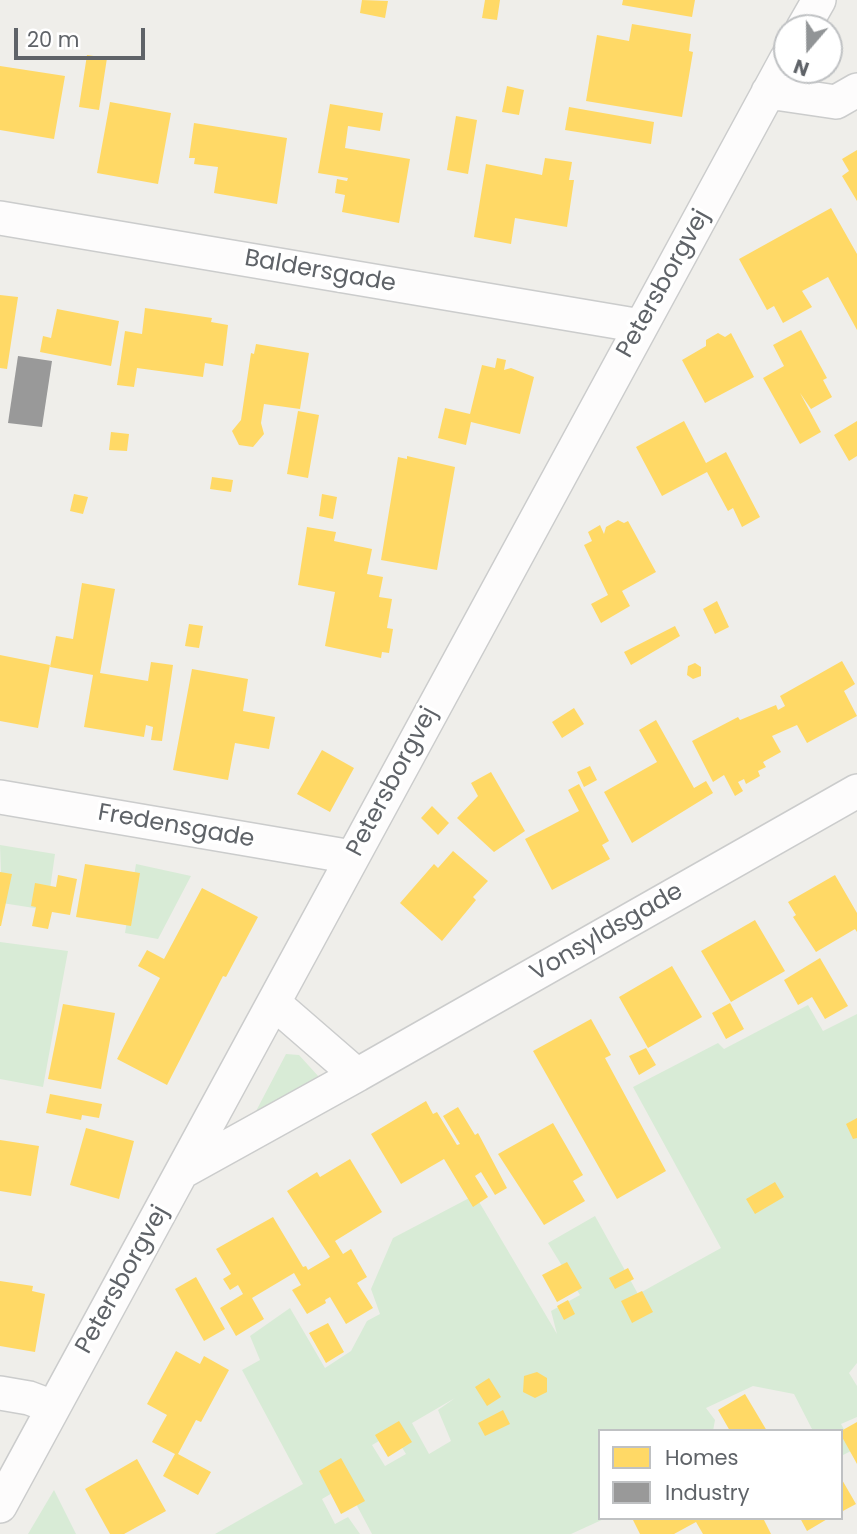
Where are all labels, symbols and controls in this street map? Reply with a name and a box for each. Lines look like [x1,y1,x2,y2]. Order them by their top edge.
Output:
scale bar [18,14,149,58]
north arrow [773,14,843,84]
text: 20 m [27,25,80,54]
text: N [790,52,813,82]
street label: Petersborgvej [611,205,717,363]
street label: Baldersgade [242,245,398,299]
street label: Petersborgvej [342,702,444,862]
street label: Fredensgade [95,799,257,855]
street label: Vonsyldsgade [526,878,688,988]
street label: Petersborgvej [70,1201,176,1359]
legend [598,1429,843,1520]
text: Homes [665,1443,739,1472]
text: Industry [665,1478,750,1507]

